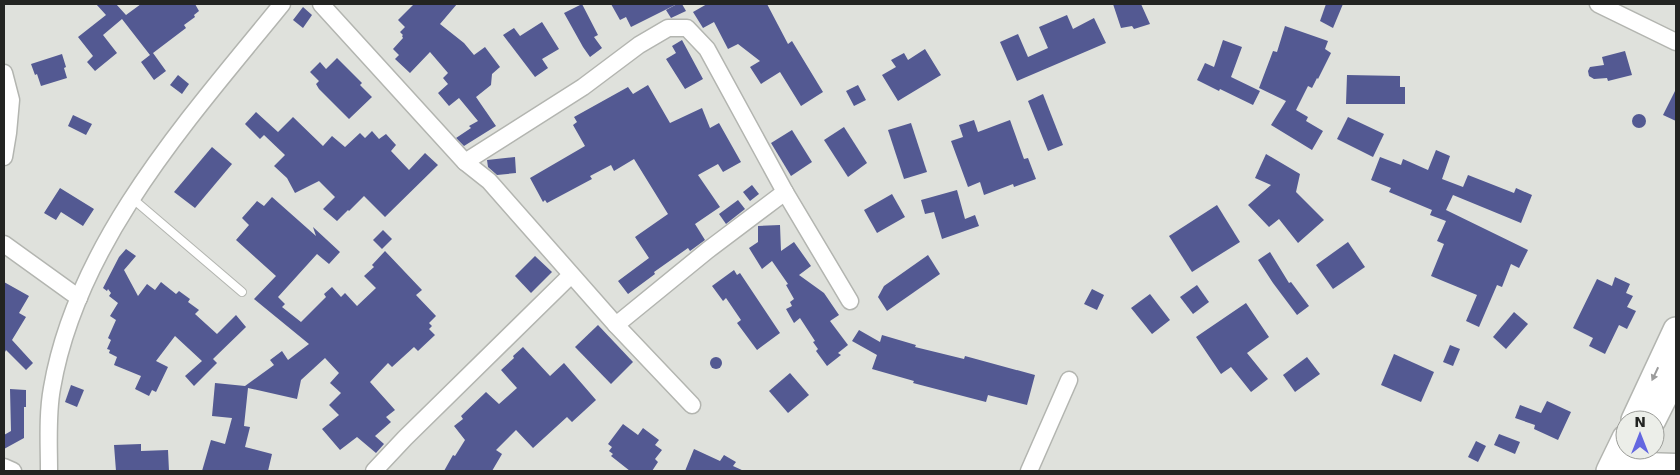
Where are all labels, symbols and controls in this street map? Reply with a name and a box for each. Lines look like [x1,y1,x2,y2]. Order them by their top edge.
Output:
one-way arrow [1651,367,1659,381]
north arrow [1615,410,1665,460]
text: N [1634,414,1646,430]

